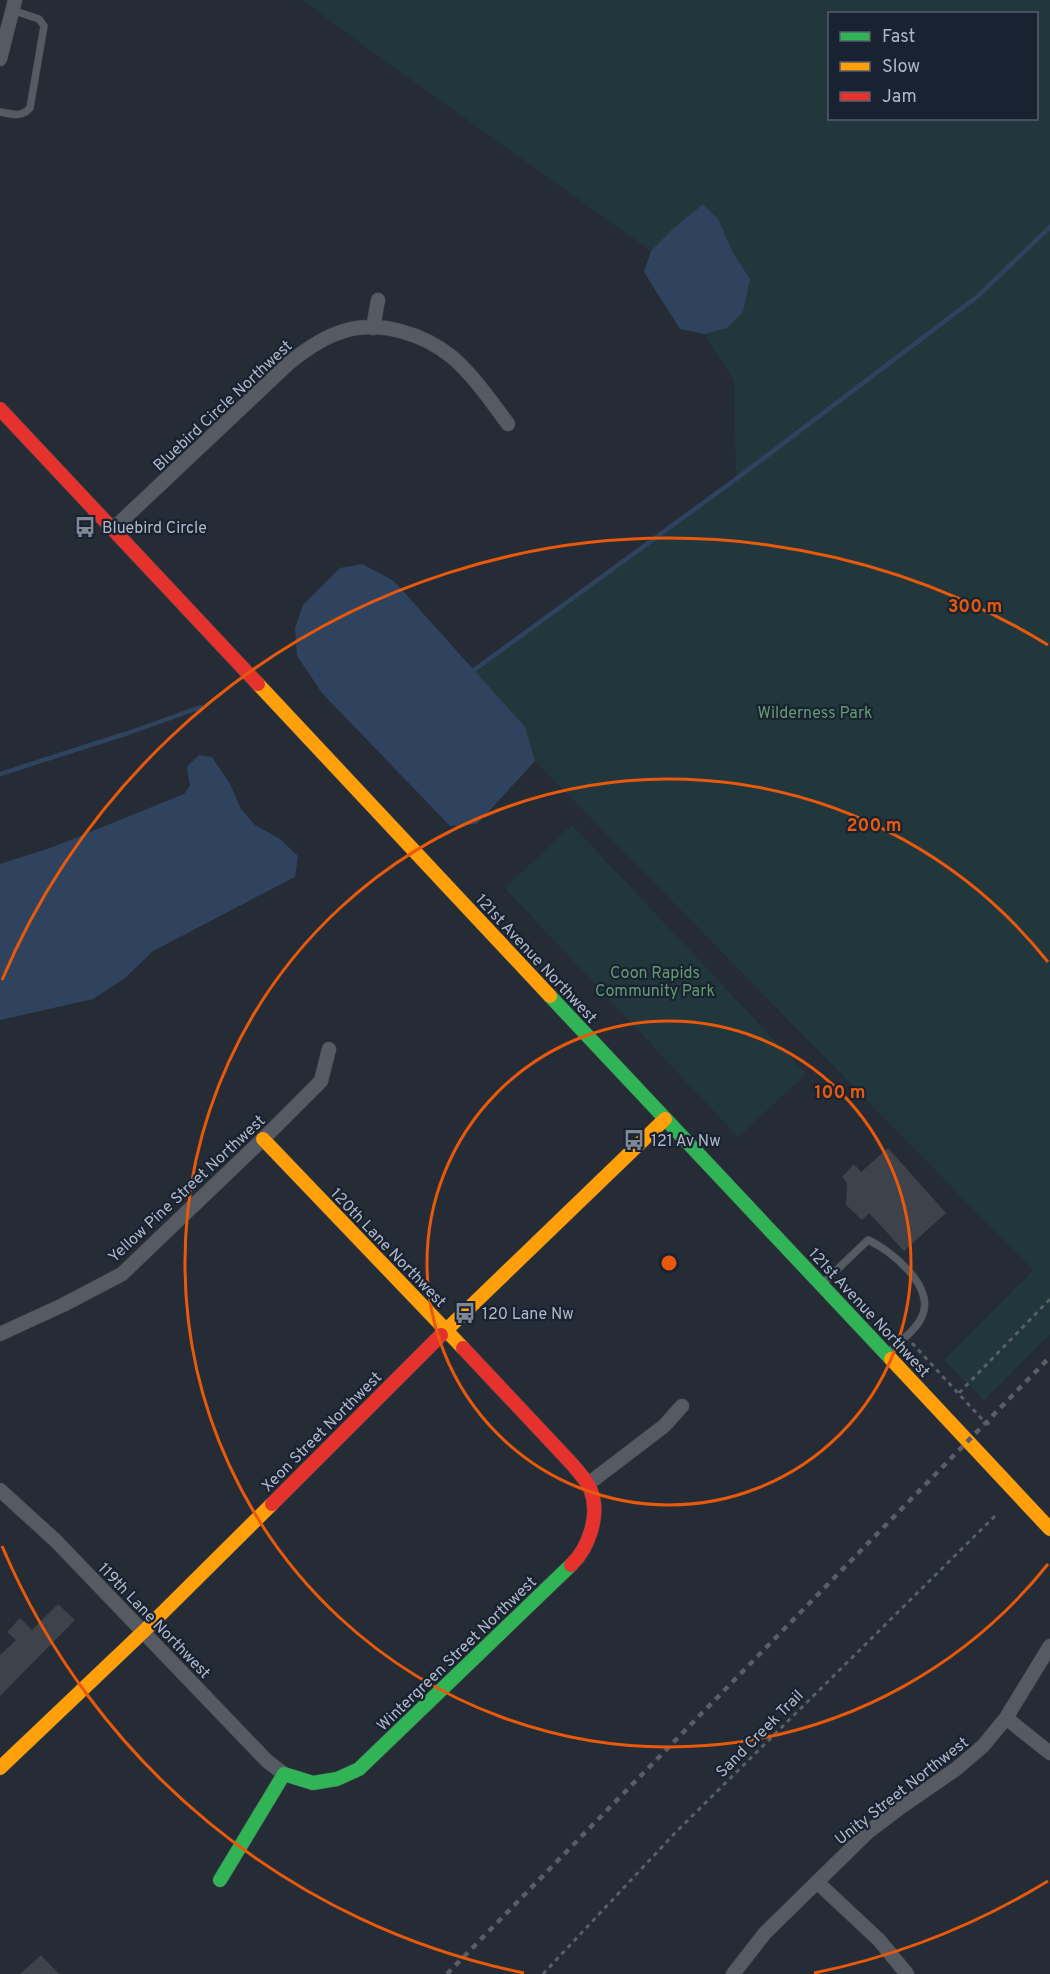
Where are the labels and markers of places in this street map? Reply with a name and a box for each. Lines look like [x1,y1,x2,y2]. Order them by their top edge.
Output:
bus stop icon: Bluebird Circle [73,515,97,539]
place label: Bluebird Circle [102,519,207,539]
bus stop icon: 121 Av Nw [622,1128,646,1152]
place label: 121 Av Nw [651,1132,721,1152]
centre of rings [659,1253,679,1273]
bus stop icon: 120 Lane Nw [453,1301,477,1325]
place label: 120 Lane Nw [482,1305,574,1325]

